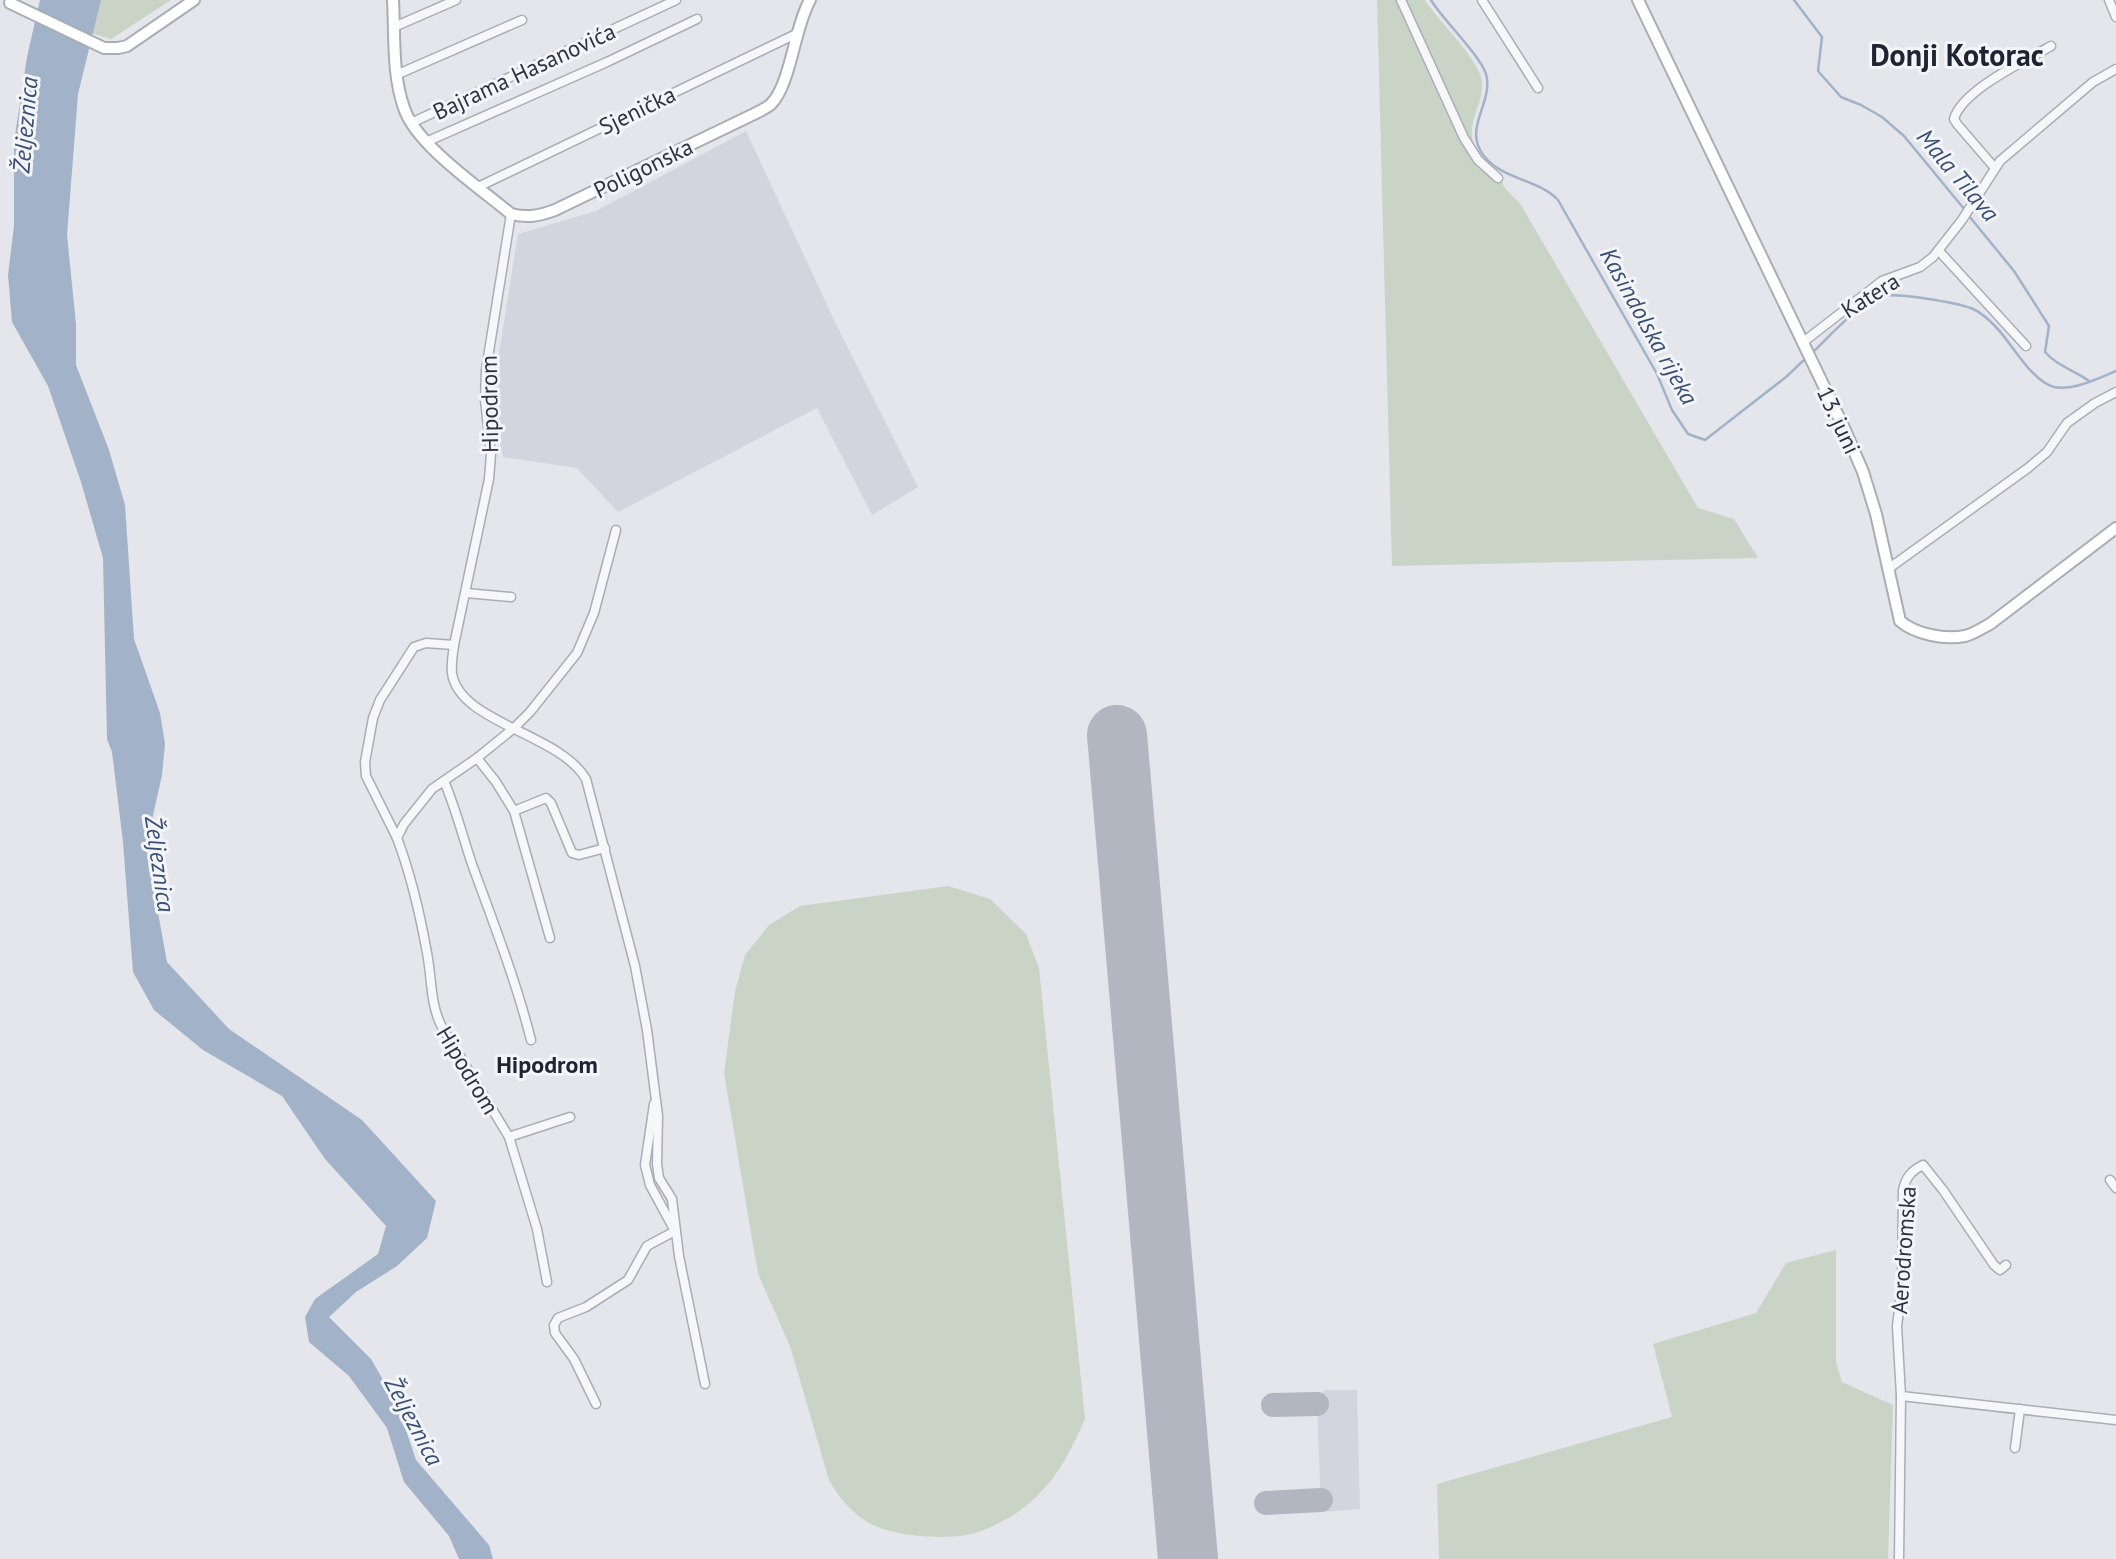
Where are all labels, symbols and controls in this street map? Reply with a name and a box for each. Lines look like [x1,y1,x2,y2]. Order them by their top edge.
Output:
street label: Bajrama Hasanovića [428,16,620,126]
district label: Donji Kotorac [1870,35,2044,74]
water label: Željeznica [5,75,45,175]
street label: Sjenička [594,79,680,141]
water label: Mala Tilava [1910,122,2006,228]
street label: Poligonska [589,132,697,204]
water label: Kasindolska rijeka [1593,242,1705,410]
street label: Katera [1835,266,1905,324]
street label: Hipodrom [474,355,504,453]
street label: 13. juni [1811,381,1867,459]
water label: Željeznica [138,813,182,914]
street label: Hipodrom [430,1021,506,1119]
district label: Hipodrom [496,1049,598,1080]
street label: Aerodromska [1884,1185,1922,1315]
water label: Željeznica [377,1370,451,1471]

